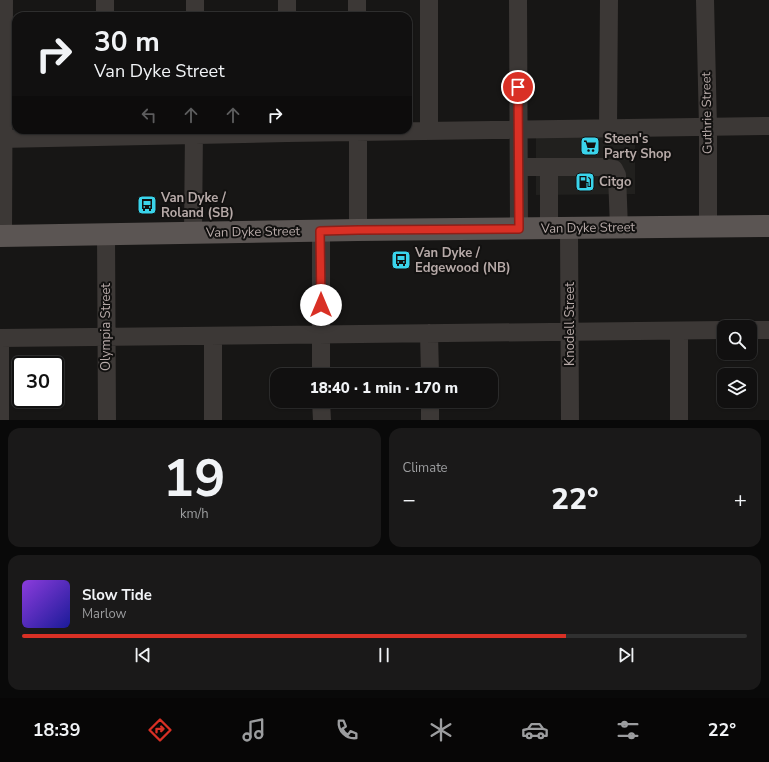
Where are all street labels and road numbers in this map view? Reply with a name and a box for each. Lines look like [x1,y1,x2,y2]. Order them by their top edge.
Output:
street label: Guthrie Street [697,71,717,154]
street label: Van Dyke Street [540,218,636,238]
street label: Van Dyke Street [205,222,301,242]
street label: Knodell Street [561,282,579,366]
street label: Olympia Street [97,283,115,371]

